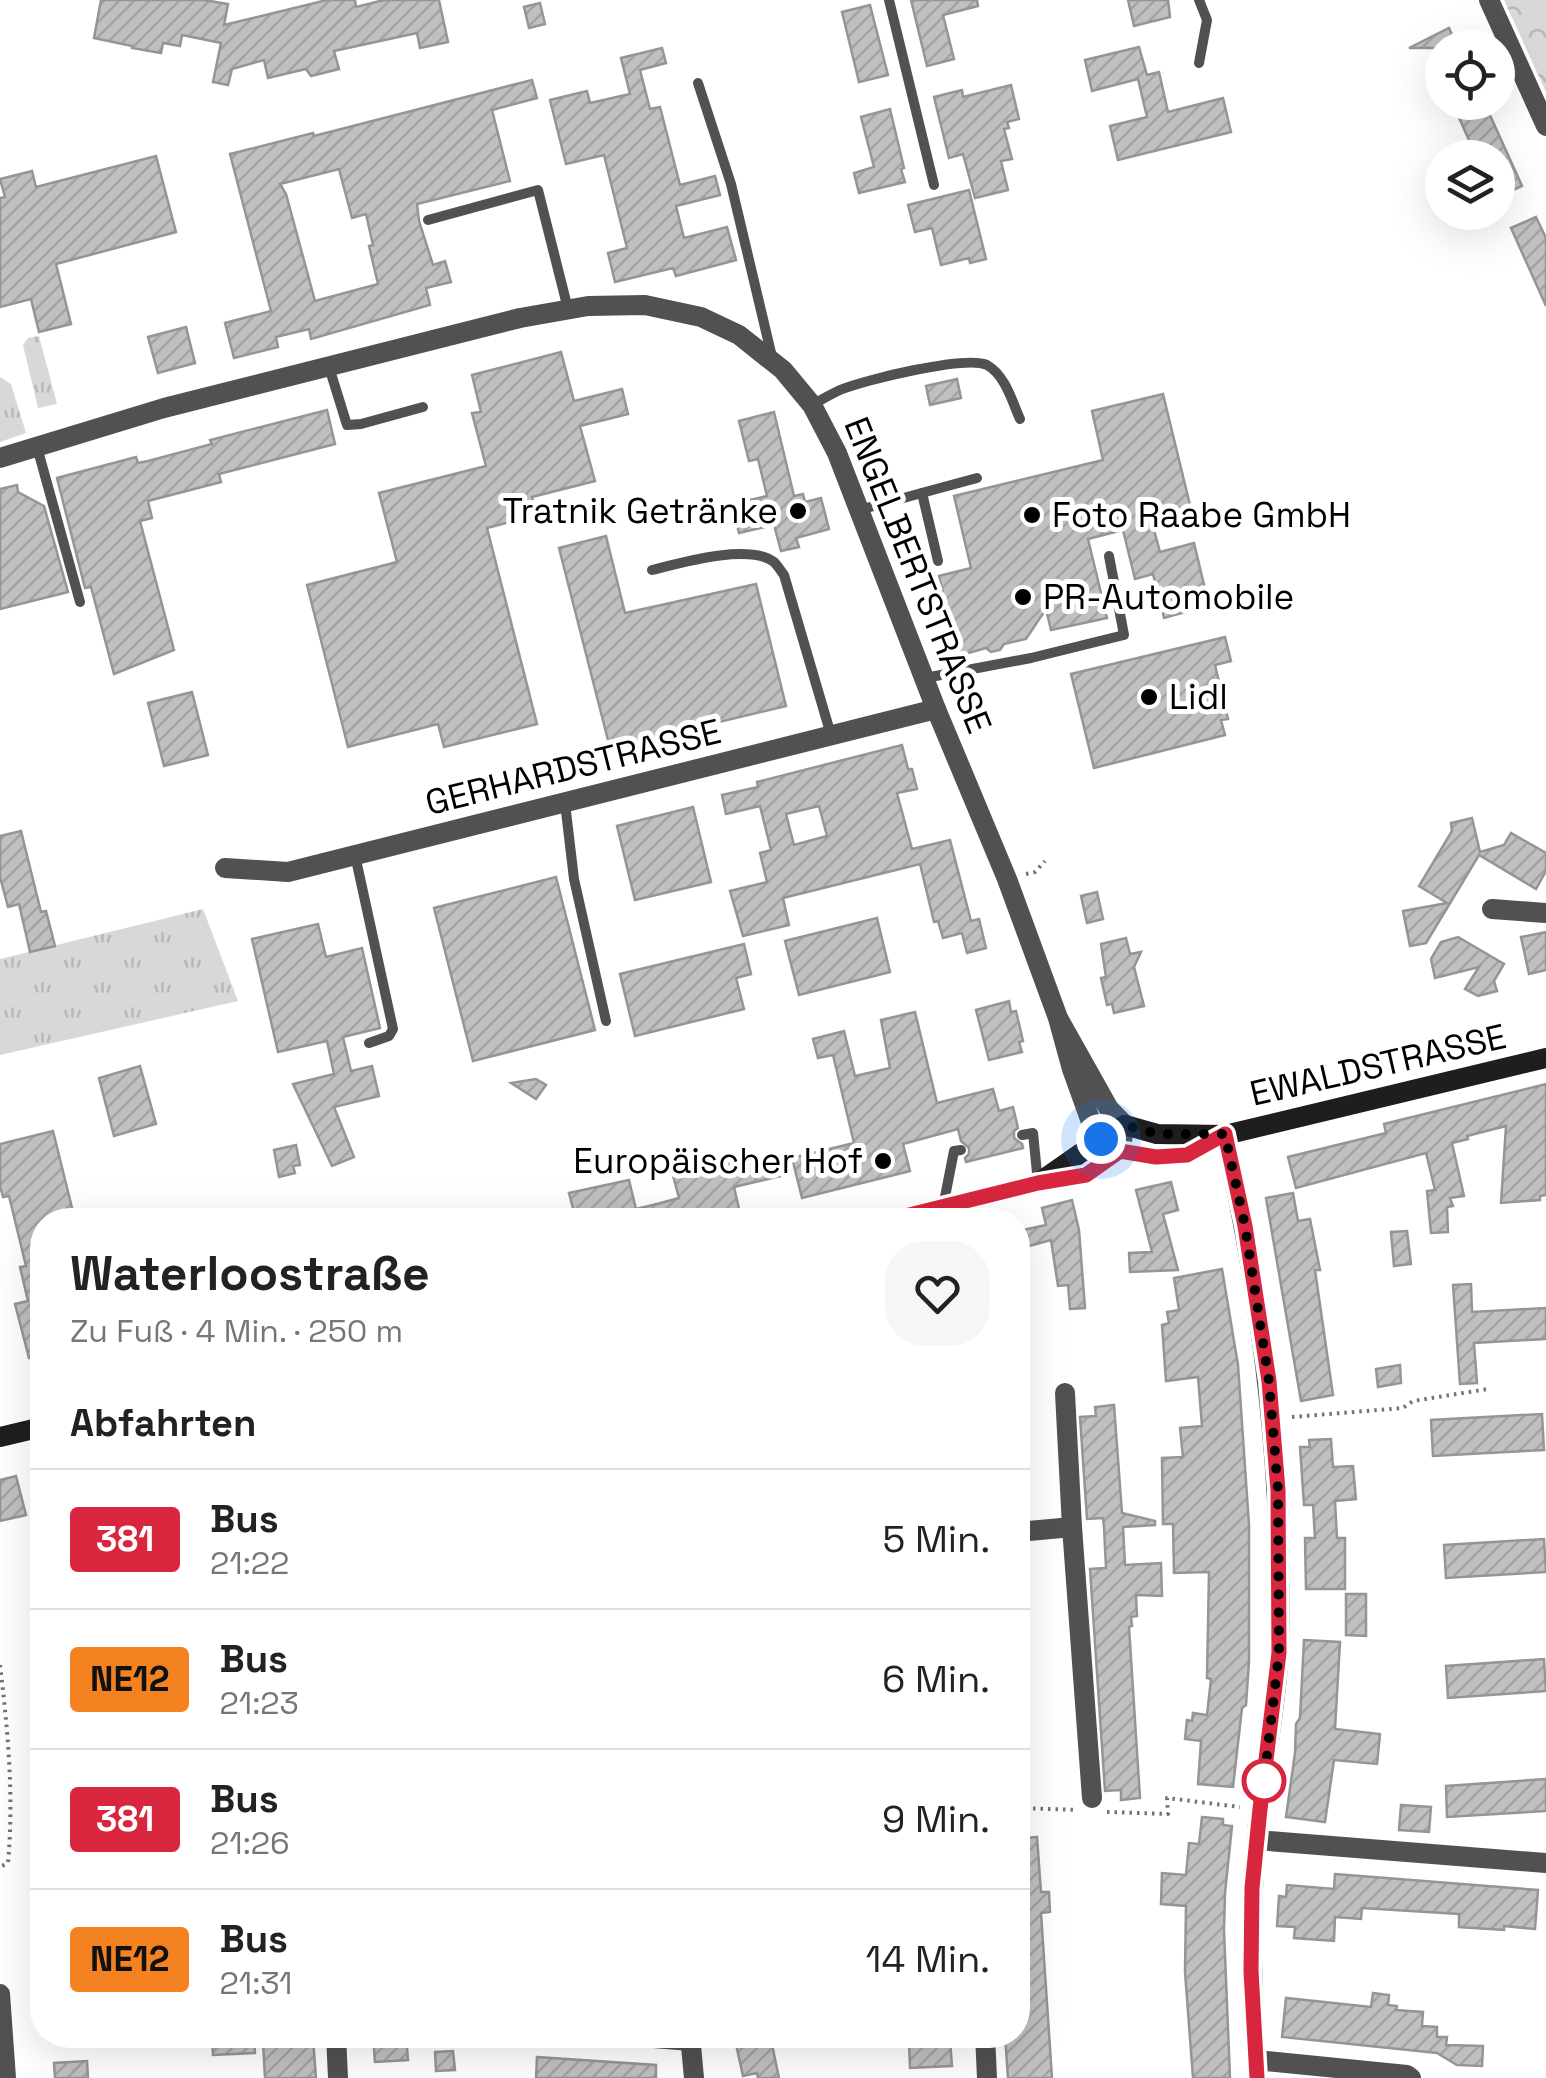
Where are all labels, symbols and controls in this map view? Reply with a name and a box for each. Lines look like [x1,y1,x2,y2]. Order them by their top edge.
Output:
map controls [1425,30,1515,230]
button: locate [1425,30,1515,120]
button: layers [1425,140,1515,230]
street label: ENGELBERTSTRASSE [834,411,1002,739]
place label: Tratnik Getränke [502,489,778,533]
place label: Foto Raabe GmbH [1052,493,1351,537]
marker: Tratnik Getränke [787,500,809,522]
marker: Foto Raabe GmbH [1021,504,1043,526]
place label: PR-Automobile [1043,575,1294,619]
marker: PR-Automobile [1012,586,1034,608]
place label: Lidl [1169,675,1228,719]
marker: Lidl [1138,686,1160,708]
street label: GERHARDSTRASSE [421,709,725,825]
street label: EWALDSTRASSE [1246,1014,1510,1116]
your location [1076,1114,1126,1164]
place label: Europäischer Hof [573,1139,863,1183]
marker: Europäischer Hof [872,1150,894,1172]
button: heart [885,1241,990,1346]
text: Waterloostraße [70,1243,430,1304]
text: Zu Fuß · 4 Min. · 250 m [70,1311,403,1351]
text: Abfahrten [70,1399,256,1447]
text: Bus [210,1495,279,1543]
text: 5 Min. [882,1515,990,1563]
text: 381 [96,1517,154,1561]
text: 21:22 [210,1543,289,1583]
text: Bus [219,1635,288,1683]
text: 6 Min. [882,1655,990,1703]
text: NE12 [90,1657,169,1701]
text: 21:23 [219,1683,299,1723]
unlabelled marker [1243,1760,1285,1802]
text: Bus [210,1775,279,1823]
text: 9 Min. [882,1795,990,1843]
text: 381 [96,1797,154,1841]
text: 21:26 [210,1823,290,1863]
text: Bus [219,1915,288,1963]
text: 14 Min. [866,1935,990,1983]
text: NE12 [90,1937,169,1981]
text: 21:31 [219,1963,292,2003]

